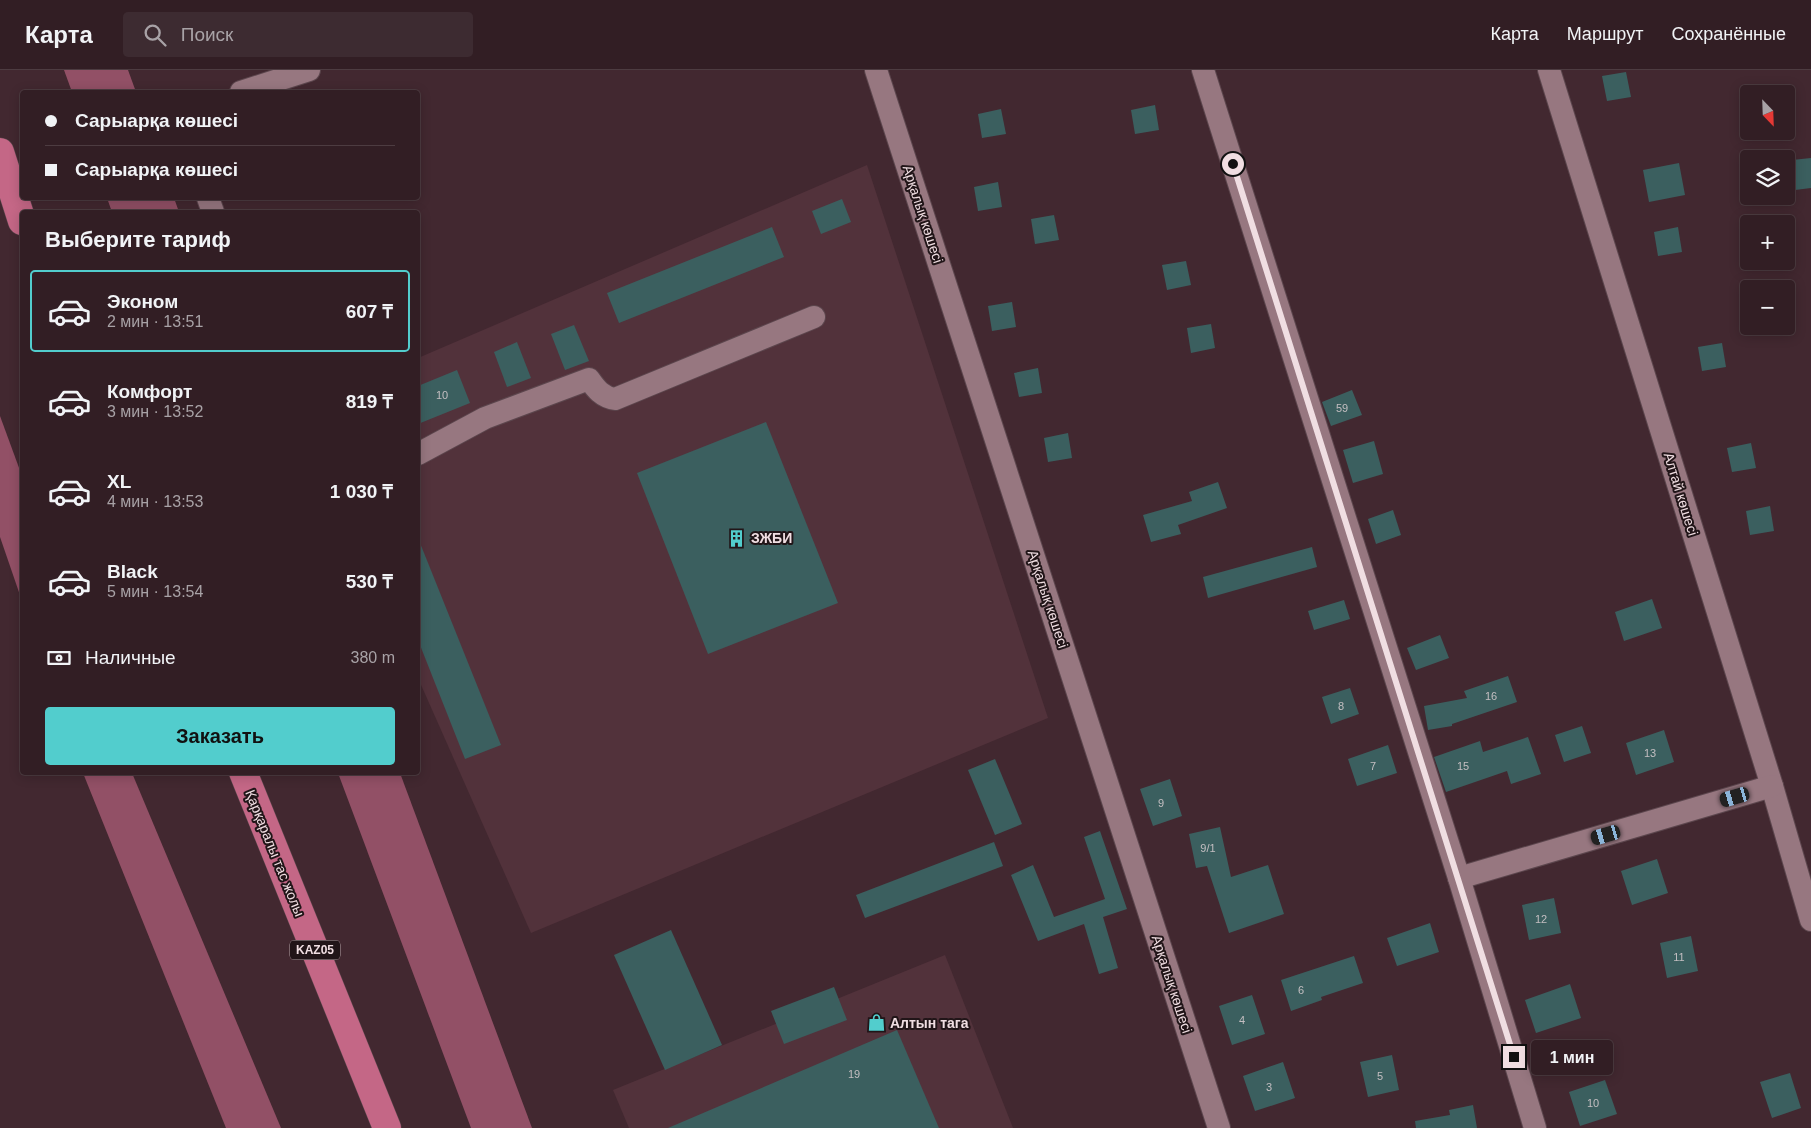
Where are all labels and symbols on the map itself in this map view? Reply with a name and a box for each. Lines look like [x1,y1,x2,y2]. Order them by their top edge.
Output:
north arrow [1740,85,1795,140]
route start [1222,153,1244,175]
street label: Арқалық көшесі [900,163,946,265]
house number: 10 [436,389,448,401]
house number: 59 [1336,402,1348,414]
street label: Алтай көшесі [1661,450,1701,538]
building icon: ЗЖБИ [727,528,747,548]
place label: ЗЖБИ [751,530,792,546]
street label: Арқалық көшесі [1025,548,1071,650]
house number: 16 [1485,690,1497,702]
house number: 8 [1338,700,1344,712]
house number: 13 [1644,747,1656,759]
house number: 7 [1370,760,1376,772]
house number: 15 [1457,760,1469,772]
car [1718,786,1751,808]
street label: Қарқаралы тас жолы [242,787,308,919]
house number: 9 [1158,797,1164,809]
car [1589,824,1622,846]
house number: 9/1 [1200,842,1216,854]
house number: 12 [1535,913,1547,925]
street label: Арқалық көшесі [1149,933,1195,1035]
road number: KАZ05 [290,940,340,960]
house number: 11 [1673,951,1685,963]
house number: 6 [1298,984,1304,996]
shop icon: Алтын тага [866,1013,886,1033]
house number: 4 [1239,1014,1245,1026]
place label: Алтын тага [890,1015,969,1031]
callout: 1 мин [1532,1040,1614,1074]
route end [1503,1046,1525,1068]
house number: 19 [848,1068,860,1080]
house number: 5 [1377,1070,1383,1082]
house number: 3 [1266,1081,1272,1093]
house number: 10 [1587,1097,1599,1109]

